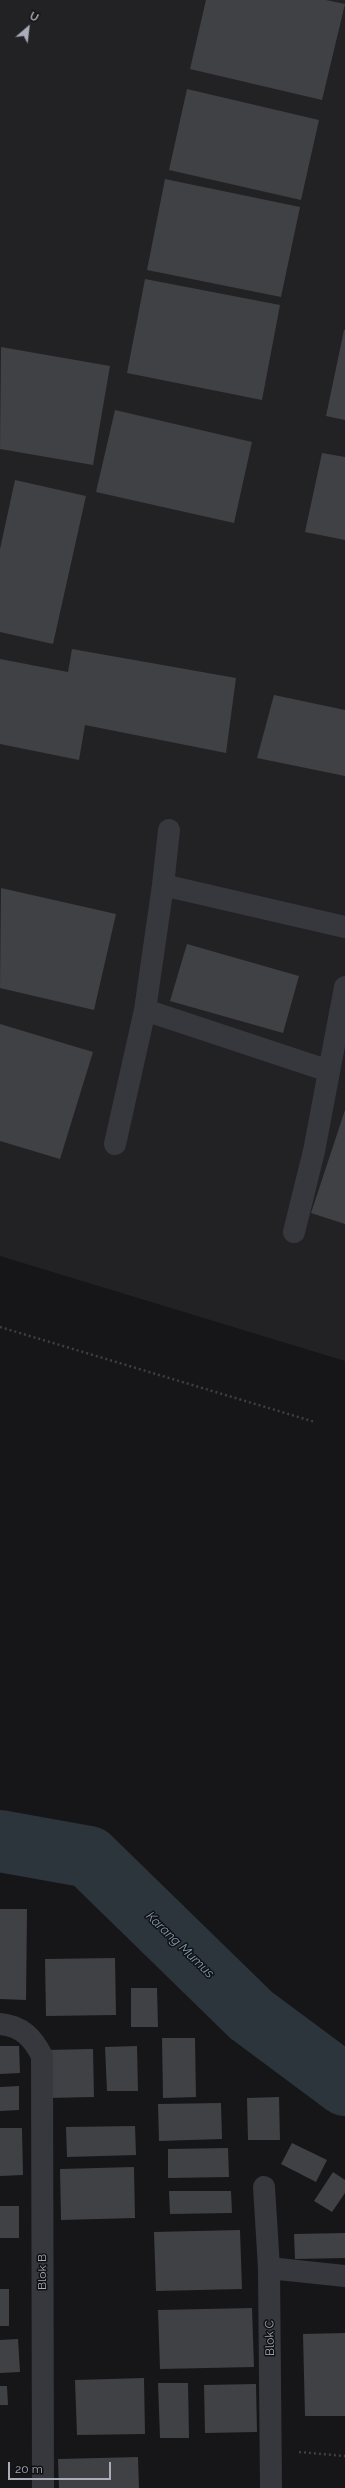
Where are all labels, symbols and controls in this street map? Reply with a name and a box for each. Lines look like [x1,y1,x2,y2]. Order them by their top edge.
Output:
north arrow [8,8,48,48]
text: U [27,9,41,25]
water label: Karang Mumus [143,1909,217,1981]
street label: Blok B [35,2254,49,2290]
street label: Blok C [262,2320,278,2356]
scale bar [10,2454,113,2480]
text: 20 m [15,2462,43,2476]

